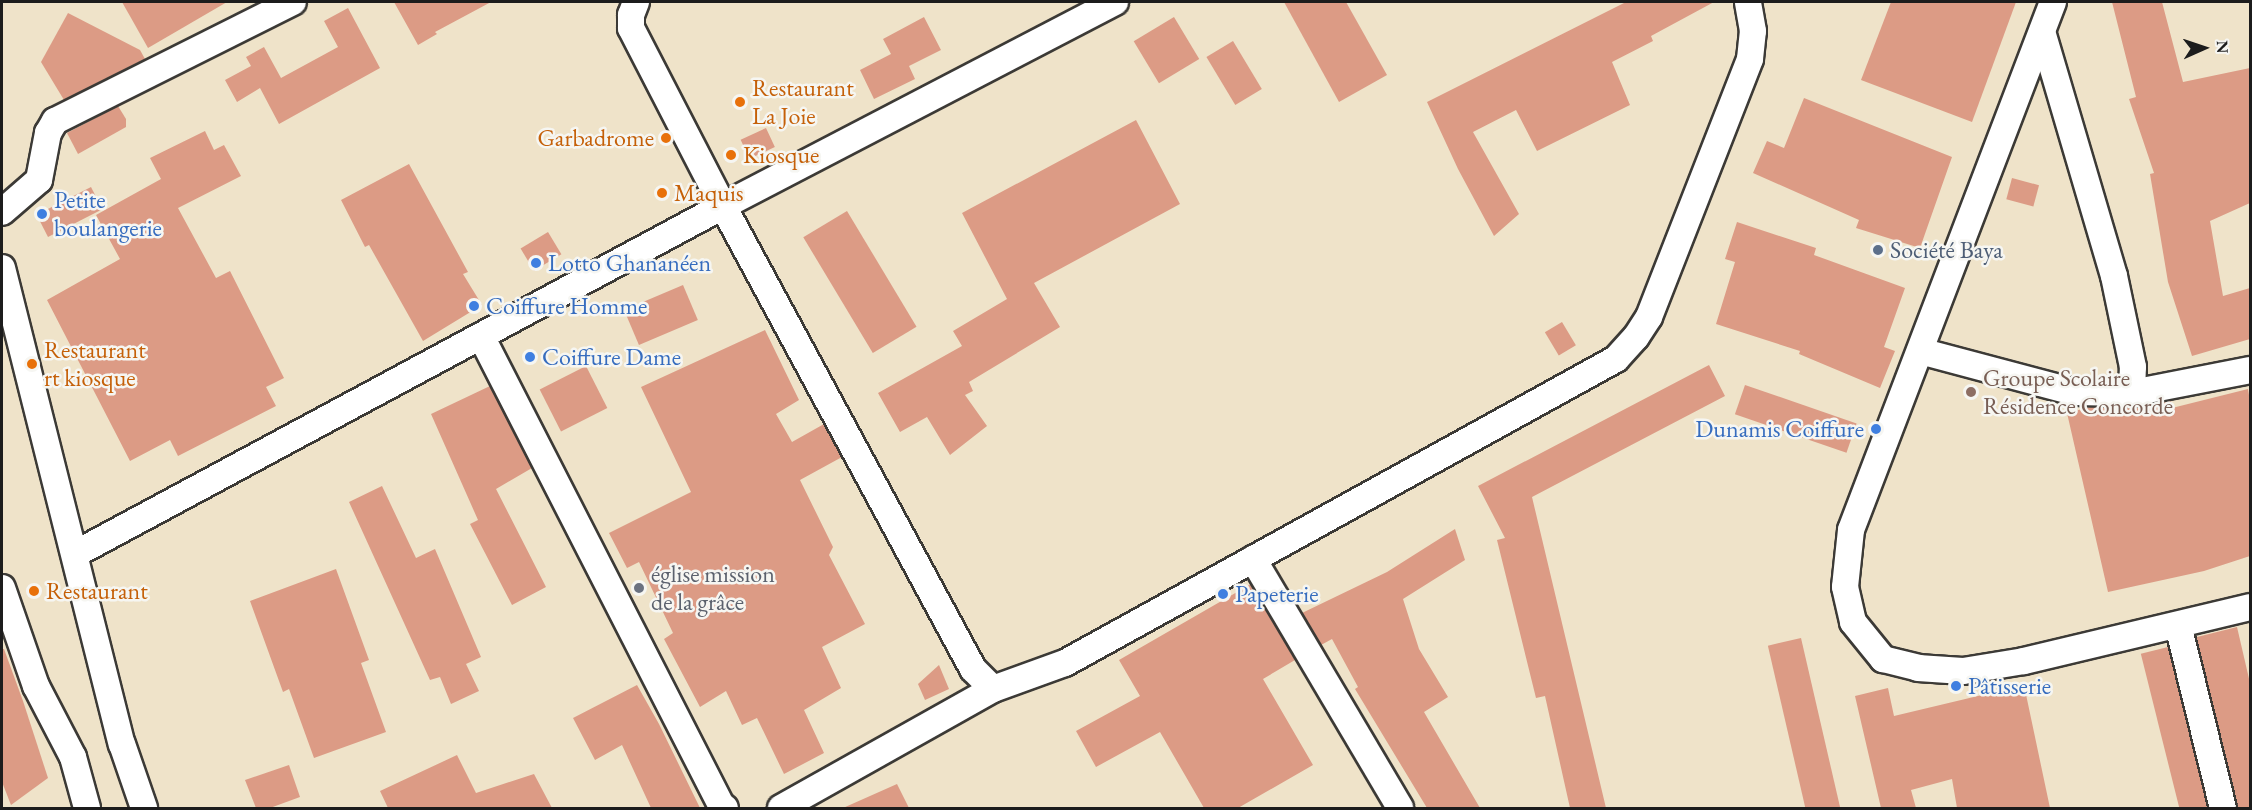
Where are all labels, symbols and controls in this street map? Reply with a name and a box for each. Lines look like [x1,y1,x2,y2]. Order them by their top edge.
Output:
north arrow [2174,18,2234,78]
text: N [2212,40,2233,54]
place label: Restaurant La Joie [752,74,854,130]
marker: Restaurant La Joie [733,95,747,109]
place label: Garbadrome [537,124,654,152]
marker: Garbadrome [659,131,673,145]
place label: Kiosque [743,141,819,169]
marker: Kiosque [724,148,738,162]
place label: Maquis [674,179,744,207]
place label: Petite boulangerie [54,186,162,242]
marker: Maquis [655,186,669,200]
marker: Petite boulangerie [35,207,49,221]
place label: Société Baya [1890,236,2003,264]
marker: Société Baya [1871,243,1885,257]
place label: Lotto Ghananéen [548,249,711,277]
marker: Lotto Ghananéen [529,256,543,270]
place label: Coiffure Homme [486,292,647,320]
marker: Coiffure Homme [467,299,481,313]
place label: Restaurant rt kiosque [44,336,146,392]
place label: Coiffure Dame [542,343,681,371]
marker: Coiffure Dame [523,350,537,364]
marker: Restaurant rt kiosque [25,357,39,371]
place label: Groupe Scolaire Résidence Concorde [1983,364,2173,420]
marker: Groupe Scolaire Résidence Concorde [1964,385,1978,399]
place label: Dunamis Coiffure [1695,415,1864,443]
marker: Dunamis Coiffure [1869,422,1883,436]
place label: église mission de la grâce [651,560,775,616]
place label: Restaurant [46,577,148,605]
place label: Papeterie [1235,580,1319,608]
marker: église mission de la grâce [632,581,646,595]
marker: Restaurant [27,584,41,598]
marker: Papeterie [1216,587,1230,601]
place label: Pâtisserie [1968,672,2051,700]
marker: Pâtisserie [1949,679,1963,693]

